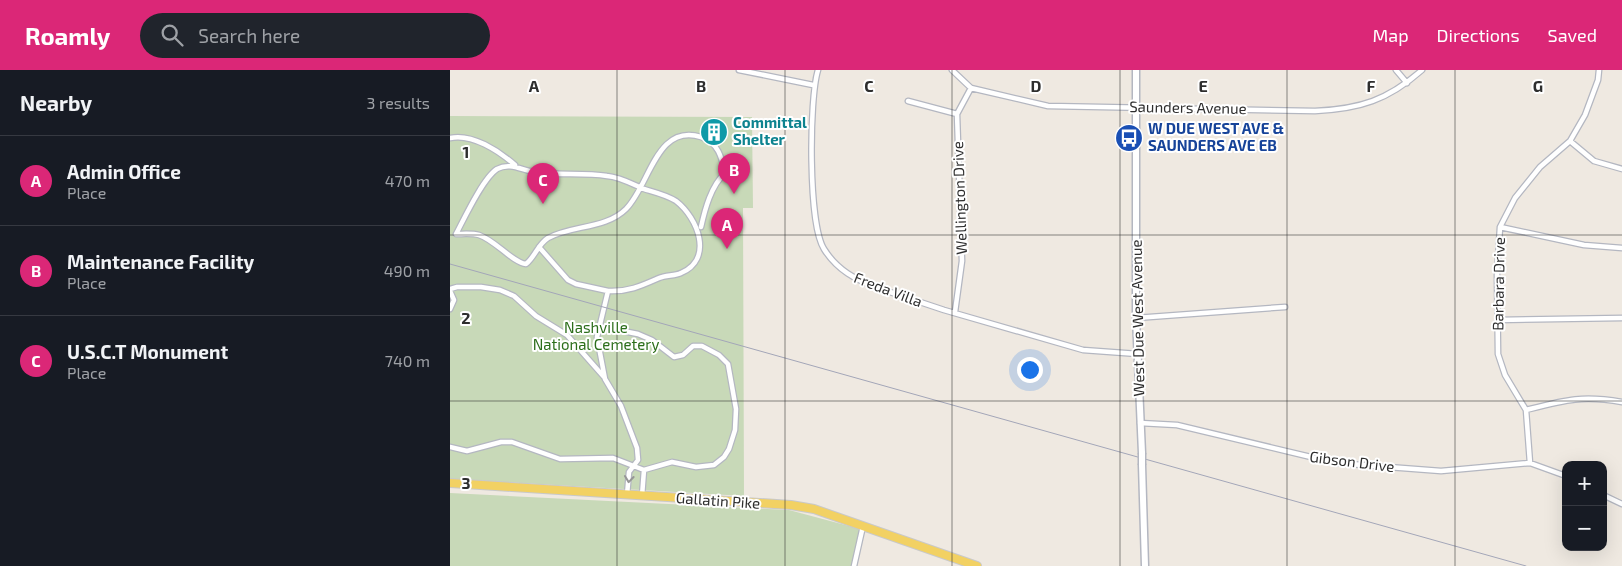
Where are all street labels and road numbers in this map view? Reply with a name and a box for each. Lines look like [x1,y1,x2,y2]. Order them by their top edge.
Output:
street label: Saunders Avenue [1129,97,1247,117]
street label: Wellington Drive [948,141,970,255]
street label: Barbara Drive [1488,237,1508,331]
street label: West Due West Avenue [1127,239,1147,397]
street label: Freda Villa [852,268,925,310]
street label: Gibson Drive [1309,447,1396,475]
street label: Gallatin Pike [675,488,761,512]

